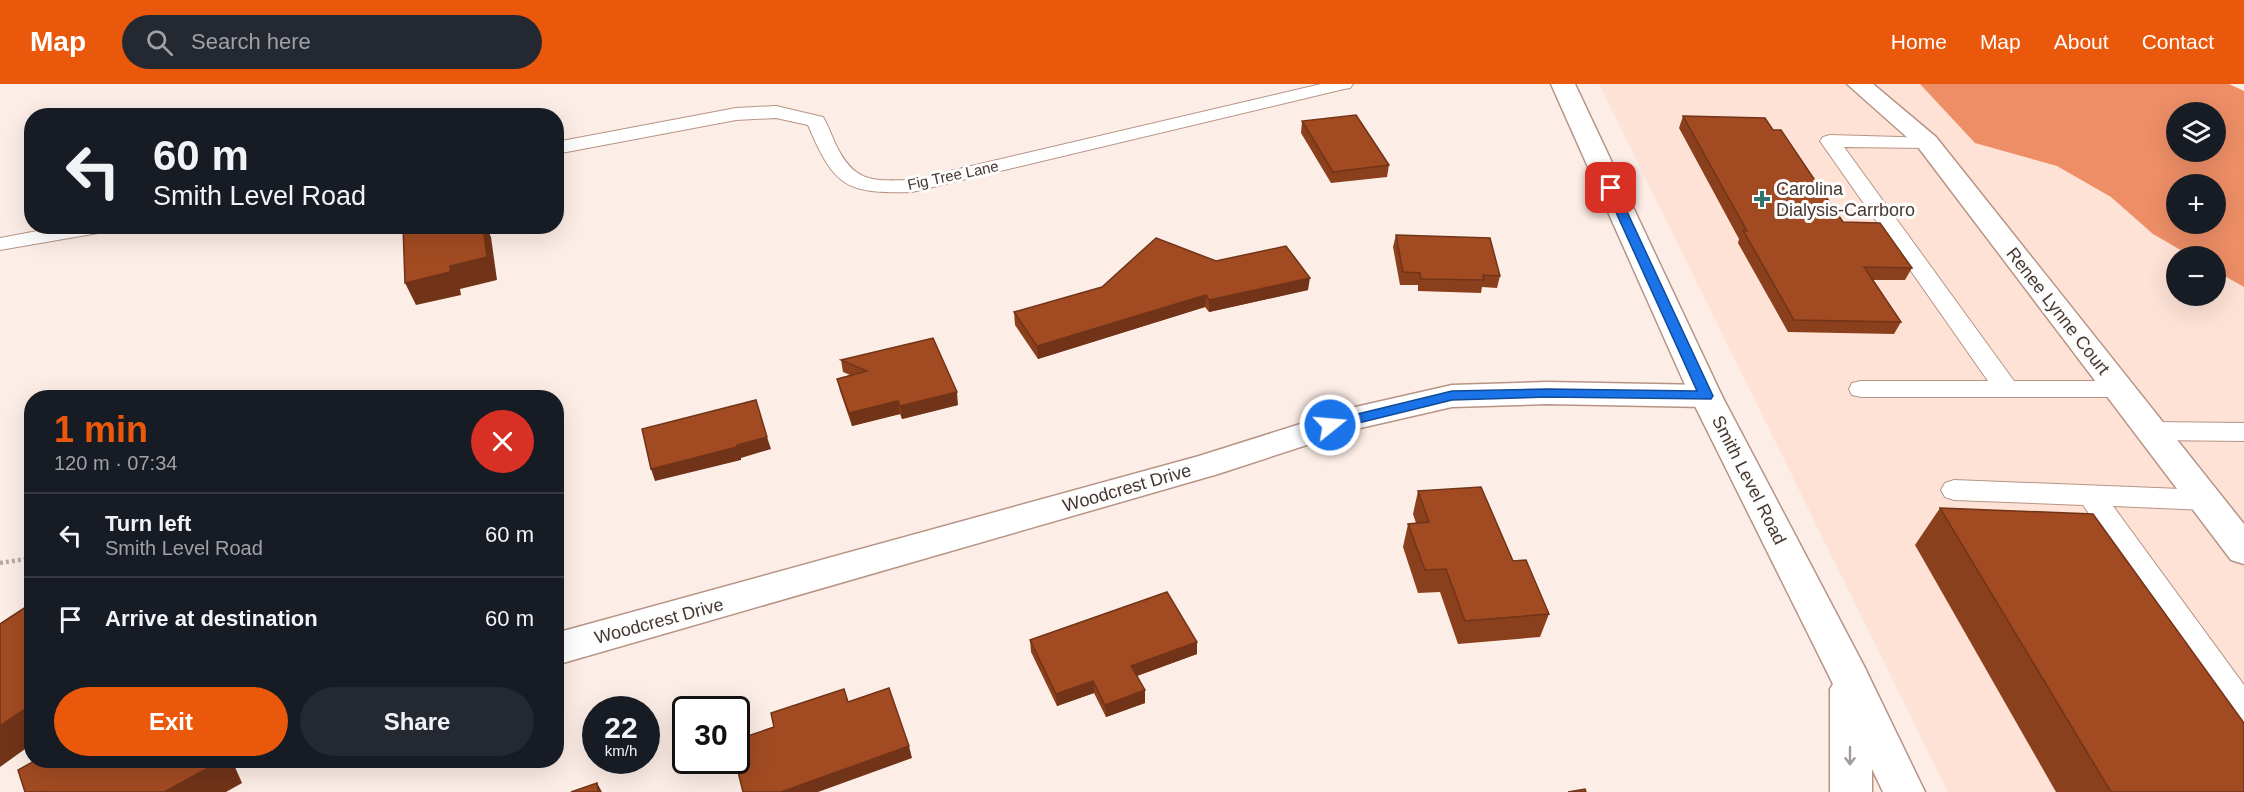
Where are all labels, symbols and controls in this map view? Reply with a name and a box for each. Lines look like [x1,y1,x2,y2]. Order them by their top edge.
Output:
search box [122,15,542,69]
text: Map [30,26,86,57]
icon: search [143,26,176,59]
text: Search here [191,29,311,54]
text: Home [1891,30,1947,53]
text: Map [1980,30,2021,53]
text: About [2054,30,2109,53]
text: Contact [2142,30,2214,53]
map controls [2166,102,2226,306]
button: layers [2166,102,2226,162]
icon: left [54,132,132,210]
text: 60 m [153,132,249,179]
street label: Fig Tree Lane [906,157,1000,193]
pin [1585,162,1636,213]
icon: arrive [1594,171,1627,204]
button: + [2166,174,2226,234]
place label: Carolina Dialysis-Carrboro [1776,179,1915,220]
text: Smith Level Road [153,181,366,211]
marker: Carolina Dialysis-Carrboro [1753,190,1771,208]
street label: Renee Lynne Court [2002,244,2114,378]
button: − [2166,246,2226,306]
position arrow [1298,393,1362,457]
text: 1 min [54,409,148,450]
button: close [471,410,534,473]
street label: Smith Level Road [1708,412,1790,548]
text: 120 m · 07:34 [54,452,177,474]
street label: Woodcrest Drive [1060,460,1194,516]
text: Turn left [105,511,191,536]
icon: left [54,519,87,552]
text: 60 m [485,522,534,547]
text: Smith Level Road [105,537,263,559]
street label: Woodcrest Drive [592,594,726,648]
icon: arrive [54,603,87,636]
text: Arrive at destination [105,606,318,631]
text: 60 m [485,606,534,631]
button: Exit [54,687,288,756]
button: Share [300,687,534,756]
speed limit sign: 30 [672,696,750,774]
text: 22 [604,711,638,744]
text: km/h [605,742,637,759]
one-way arrow [1844,745,1856,765]

